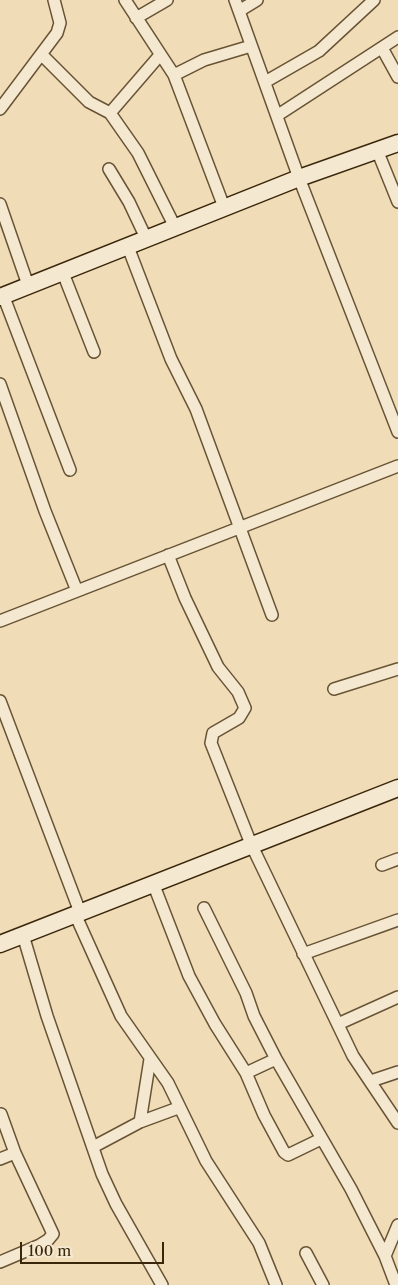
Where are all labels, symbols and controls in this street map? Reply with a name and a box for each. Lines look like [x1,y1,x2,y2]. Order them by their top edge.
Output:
scale bar [22,1232,166,1264]
text: 100 m [28,1241,71,1260]

